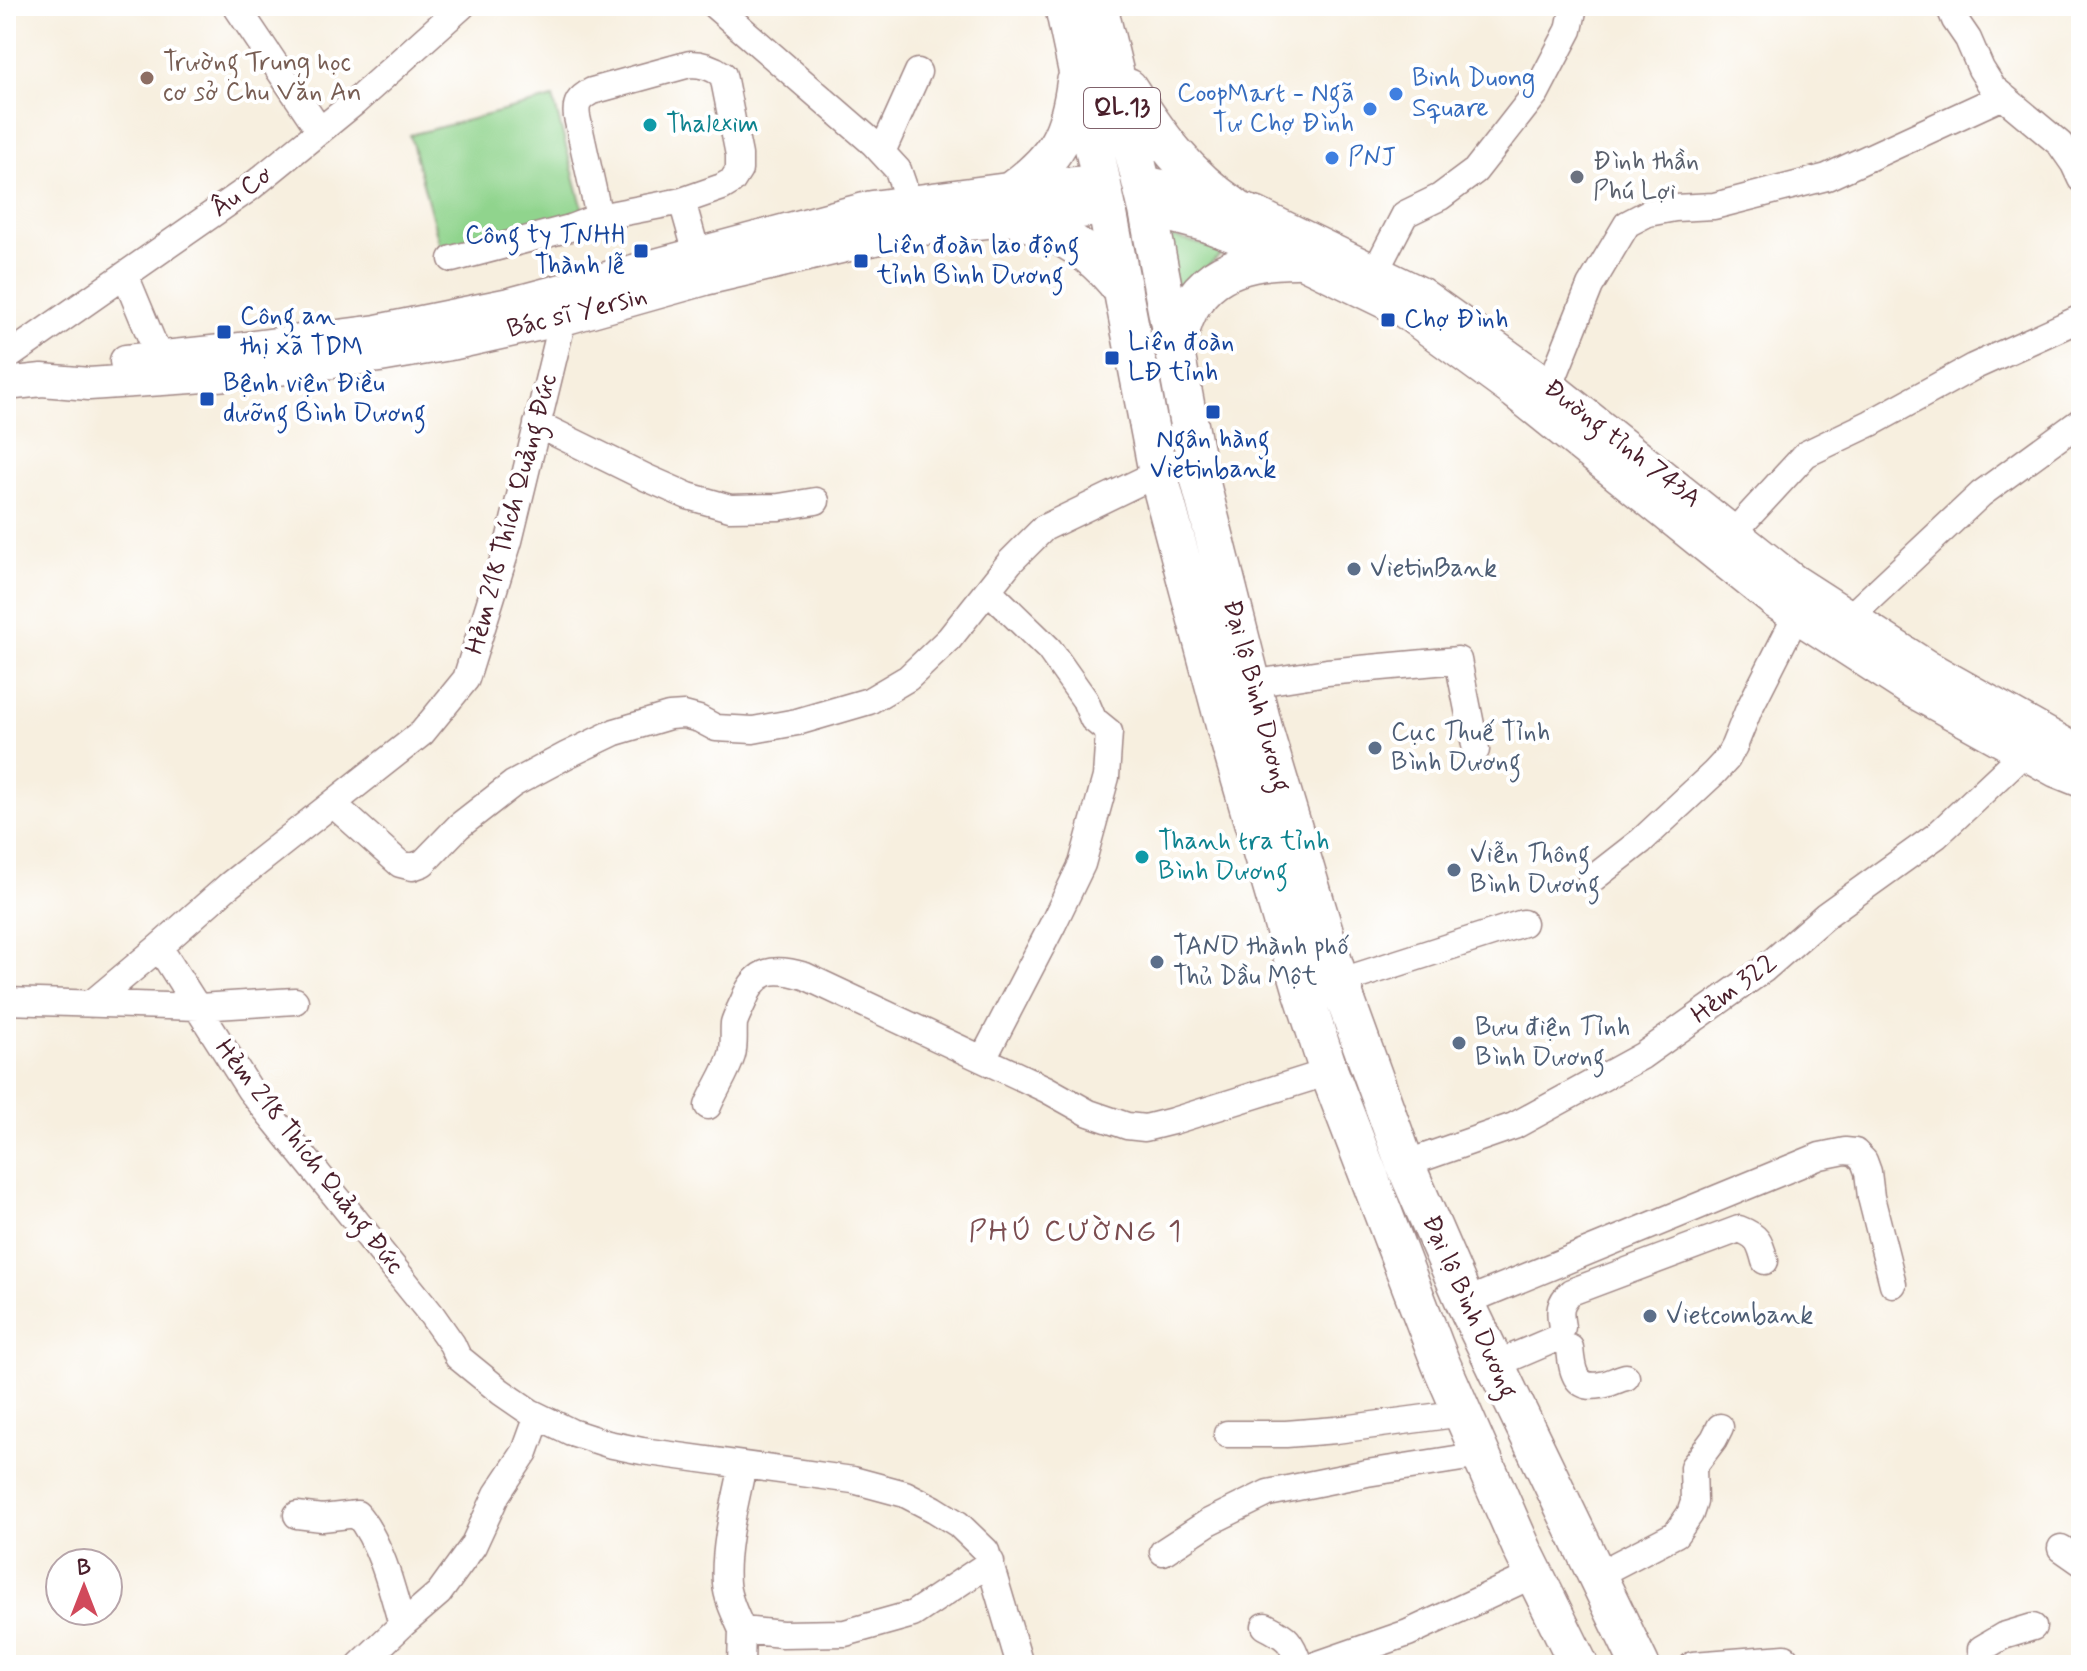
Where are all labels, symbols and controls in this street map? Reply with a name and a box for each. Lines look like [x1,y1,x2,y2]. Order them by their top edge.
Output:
place label: Trường Trung học cơ sở Chu Văn An [163,46,362,110]
place label: Binh Duong Square [1412,62,1535,126]
marker: Trường Trung học cơ sở Chu Văn An [138,69,156,87]
place label: CoopMart - Ngã Tư Chợ Đình [1177,77,1354,141]
marker: Binh Duong Square [1387,85,1405,103]
road number: QL.13 [1084,88,1160,128]
marker: CoopMart - Ngã Tư Chợ Đình [1361,100,1379,118]
place label: Thalexim [666,108,759,142]
marker: Thalexim [641,116,659,134]
place label: PNJ [1348,141,1396,175]
place label: Đình thần Phú Lợi [1593,145,1699,209]
marker: PNJ [1323,149,1341,167]
street label: Âu Cơ [205,158,279,226]
marker: Đình thần Phú Lợi [1568,168,1586,186]
place label: Công ty TNHH Thành lễ [465,219,625,283]
place label: Liên đoàn lao động tỉnh Bình Dương [876,229,1079,296]
marker: Công ty TNHH Thành lễ [632,242,650,260]
marker: Liên đoàn lao động tỉnh Bình Dương [852,252,870,270]
street label: Bác sĩ Yersin [503,279,651,347]
place label: Công an thị xã TDM [240,300,364,364]
place label: Chợ Đình [1404,303,1509,337]
marker: Chợ Đình [1379,311,1397,329]
marker: Công an thị xã TDM [215,323,233,341]
place label: Liên đoàn LĐ tỉnh [1128,326,1234,390]
marker: Liên đoàn LĐ tỉnh [1103,349,1121,367]
place label: Bệnh viện Điều dưỡng Bình Dương [223,367,426,434]
street label: Hẻm 218 Thích Quảng Đức [458,370,569,659]
street label: Đường tỉnh 743A [1534,372,1708,519]
marker: Bệnh viện Điều dưỡng Bình Dương [198,390,216,408]
marker: Ngân hàng Vietinbank [1204,403,1222,421]
place label: Ngân hàng Vietinbank [1150,423,1276,487]
place label: VietinBank [1370,552,1497,586]
marker: VietinBank [1345,560,1363,578]
street label: Đại lộ Bình Dương [1211,596,1298,797]
place label: Cục Thuế Tỉnh Bình Dương [1391,716,1550,783]
marker: Cục Thuế Tỉnh Bình Dương [1366,739,1384,757]
place label: Thanh tra tỉnh Bình Dương [1158,825,1330,892]
place label: Viễn Thông Bình Dương [1470,838,1600,905]
marker: Thanh tra tỉnh Bình Dương [1133,848,1151,866]
marker: Viễn Thông Bình Dương [1445,861,1463,879]
place label: TAND thành phố Thủ Dầu Một [1173,930,1350,994]
street label: Hẻm 322 [1684,946,1784,1032]
marker: TAND thành phố Thủ Dầu Một [1148,953,1166,971]
place label: Bưu điện Tỉnh Bình Dương [1475,1011,1630,1078]
street label: Hẻm 218 Thích Quảng Đức [204,1033,411,1283]
marker: Bưu điện Tỉnh Bình Dương [1450,1034,1468,1052]
street label: Đại lộ Bình Dương [1411,1210,1525,1405]
district label: PHÚ CƯỜNG 1 [969,1212,1183,1251]
place label: Vietcombank [1666,1299,1813,1333]
marker: Vietcombank [1641,1307,1659,1325]
north arrow [44,1547,124,1627]
text: B [77,1555,91,1583]

